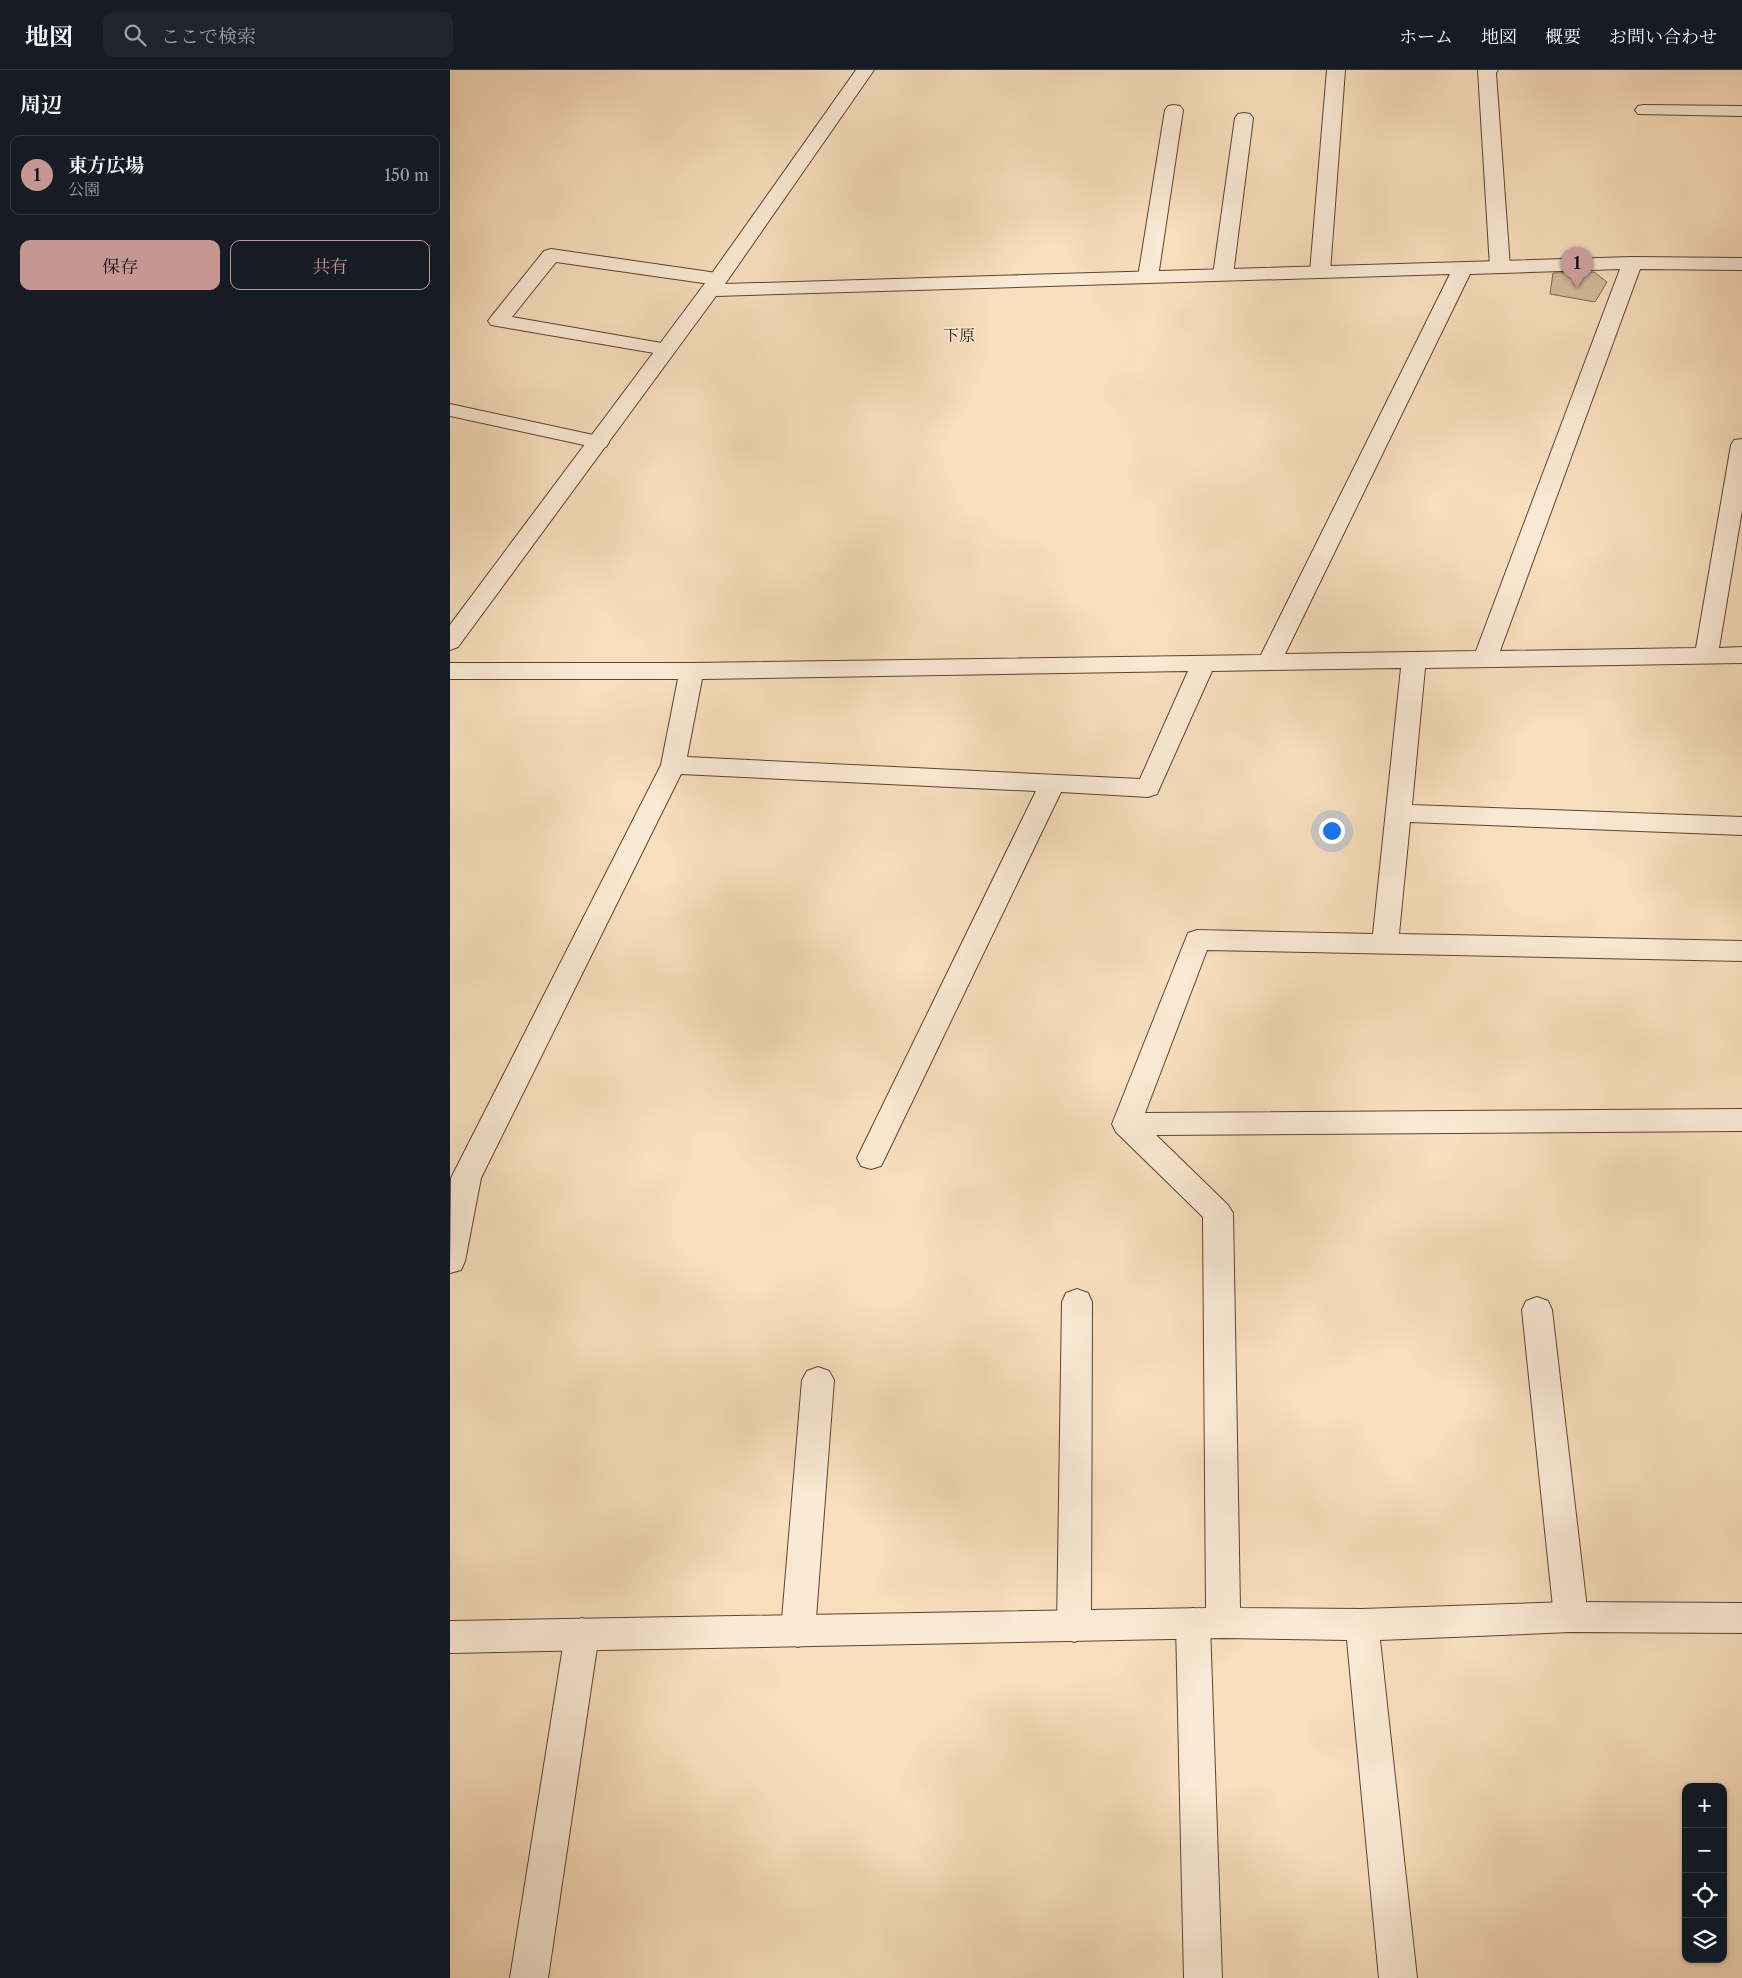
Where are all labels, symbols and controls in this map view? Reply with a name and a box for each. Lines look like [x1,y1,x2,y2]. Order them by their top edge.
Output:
search box [103,12,453,57]
icon: search [121,21,149,49]
text: 地図 [25,22,73,51]
text: ここで検索 [161,25,256,48]
text: ホーム [1399,26,1453,48]
text: 地図 [1481,26,1517,48]
text: 概要 [1545,26,1581,48]
text: お問い合わせ [1609,26,1717,48]
text: 周辺 [20,92,62,117]
text: 東方広場 [68,154,144,177]
text: 1 [33,165,41,185]
text: 150 m [384,165,429,185]
text: 公園 [68,179,100,199]
button: 保存 [20,240,220,290]
button: 共有 [230,240,430,290]
pin: 1 [1561,247,1593,288]
district label: 下原 [943,325,975,345]
your location [1319,818,1345,844]
map controls [1682,1783,1727,1963]
button: + [1682,1783,1727,1828]
button: − [1682,1828,1727,1873]
button: locate [1682,1873,1727,1918]
button: layers [1682,1918,1727,1963]

